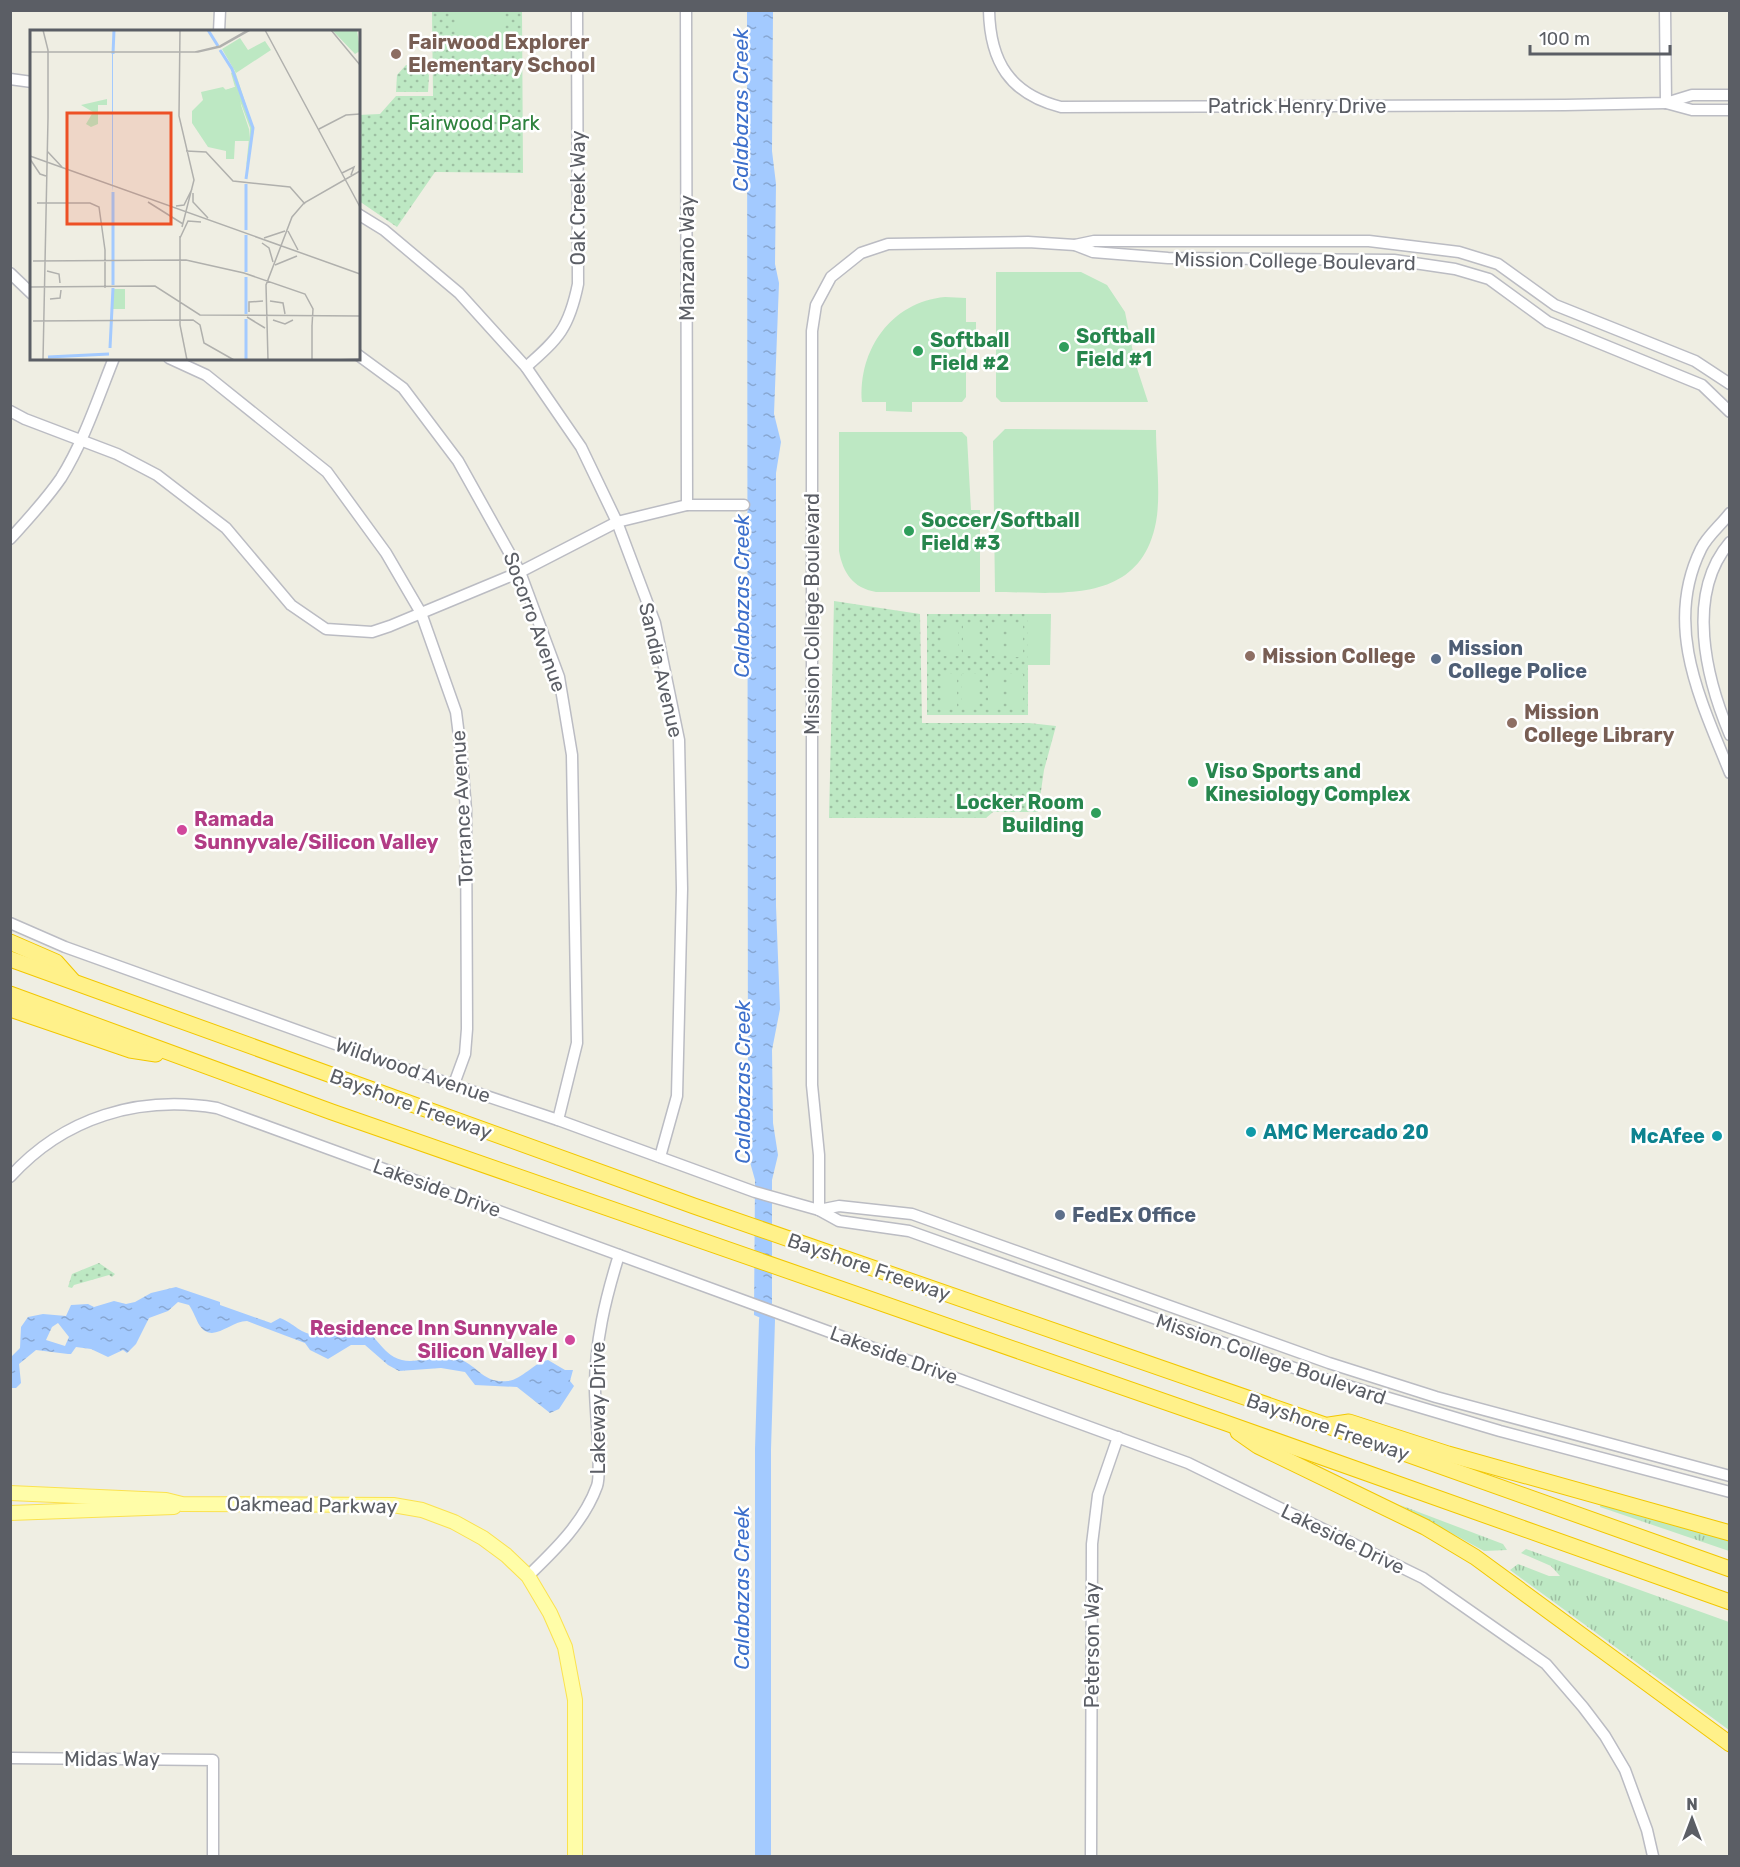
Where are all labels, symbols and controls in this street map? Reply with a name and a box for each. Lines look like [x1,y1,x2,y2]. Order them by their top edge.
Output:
scale bar [1530,18,1670,56]
water label: Calabazas Creek [728,27,753,192]
text: 100 m [1539,28,1590,50]
inset map [30,30,360,360]
place label: Fairwood Explorer Elementary School [408,30,595,77]
marker: Fairwood Explorer Elementary School [389,47,403,61]
street label: Patrick Henry Drive [1208,94,1386,118]
park label: Fairwood Park [408,111,541,135]
street label: Oak Creek Way [566,131,590,265]
street label: Manzano Way [675,195,699,321]
street label: Mission College Boulevard [1174,247,1416,275]
place label: Softball Field #1 [1076,324,1155,371]
place label: Softball Field #2 [930,328,1009,375]
marker: Softball Field #1 [1057,340,1071,354]
marker: Softball Field #2 [911,344,925,358]
street label: Mission College Boulevard [800,493,824,735]
place label: Soccer/Softball Field #3 [921,508,1080,555]
water label: Calabazas Creek [729,513,754,678]
marker: Soccer/Softball Field #3 [902,524,916,538]
street label: Socorro Avenue [499,549,571,695]
street label: Sandia Avenue [634,600,688,740]
place label: Mission College Police [1448,636,1587,683]
place label: Mission College [1262,644,1416,668]
marker: Mission College [1243,649,1257,663]
marker: Mission College Police [1429,652,1443,666]
place label: Mission College Library [1524,700,1674,747]
marker: Mission College Library [1505,716,1519,730]
street label: Torrance Avenue [446,729,478,887]
place label: Viso Sports and Kinesiology Complex [1205,759,1410,806]
marker: Viso Sports and Kinesiology Complex [1186,775,1200,789]
place label: Locker Room Building [956,790,1084,837]
marker: Locker Room Building [1089,806,1103,820]
place label: Ramada Sunnyvale/Silicon Valley [194,807,439,854]
marker: Ramada Sunnyvale/Silicon Valley [175,823,189,837]
water label: Calabazas Creek [730,999,755,1164]
street label: Wildwood Avenue [332,1032,494,1108]
street label: Bayshore Freeway [327,1064,495,1144]
place label: AMC Mercado 20 [1263,1120,1429,1144]
place label: McAfee [1630,1124,1705,1148]
marker: AMC Mercado 20 [1244,1125,1258,1139]
marker: McAfee [1710,1129,1724,1143]
street label: Lakeside Drive [370,1154,504,1222]
place label: FedEx Office [1072,1203,1196,1227]
marker: FedEx Office [1053,1208,1067,1222]
street label: Bayshore Freeway [784,1228,954,1306]
street label: Mission College Boulevard [1153,1308,1389,1410]
place label: Residence Inn Sunnyvale Silicon Valley I [310,1316,558,1363]
street label: Lakeside Drive [827,1321,961,1389]
marker: Residence Inn Sunnyvale Silicon Valley I [563,1333,577,1347]
street label: Lakeway Drive [586,1341,610,1475]
street label: Bayshore Freeway [1243,1388,1413,1466]
street label: Oakmead Parkway [226,1492,398,1518]
street label: Lakeside Drive [1277,1499,1409,1579]
water label: Calabazas Creek [729,1505,754,1670]
street label: Peterson Way [1080,1582,1104,1708]
street label: Midas Way [64,1747,160,1771]
north arrow [1662,1789,1722,1849]
text: N [1686,1795,1698,1814]

